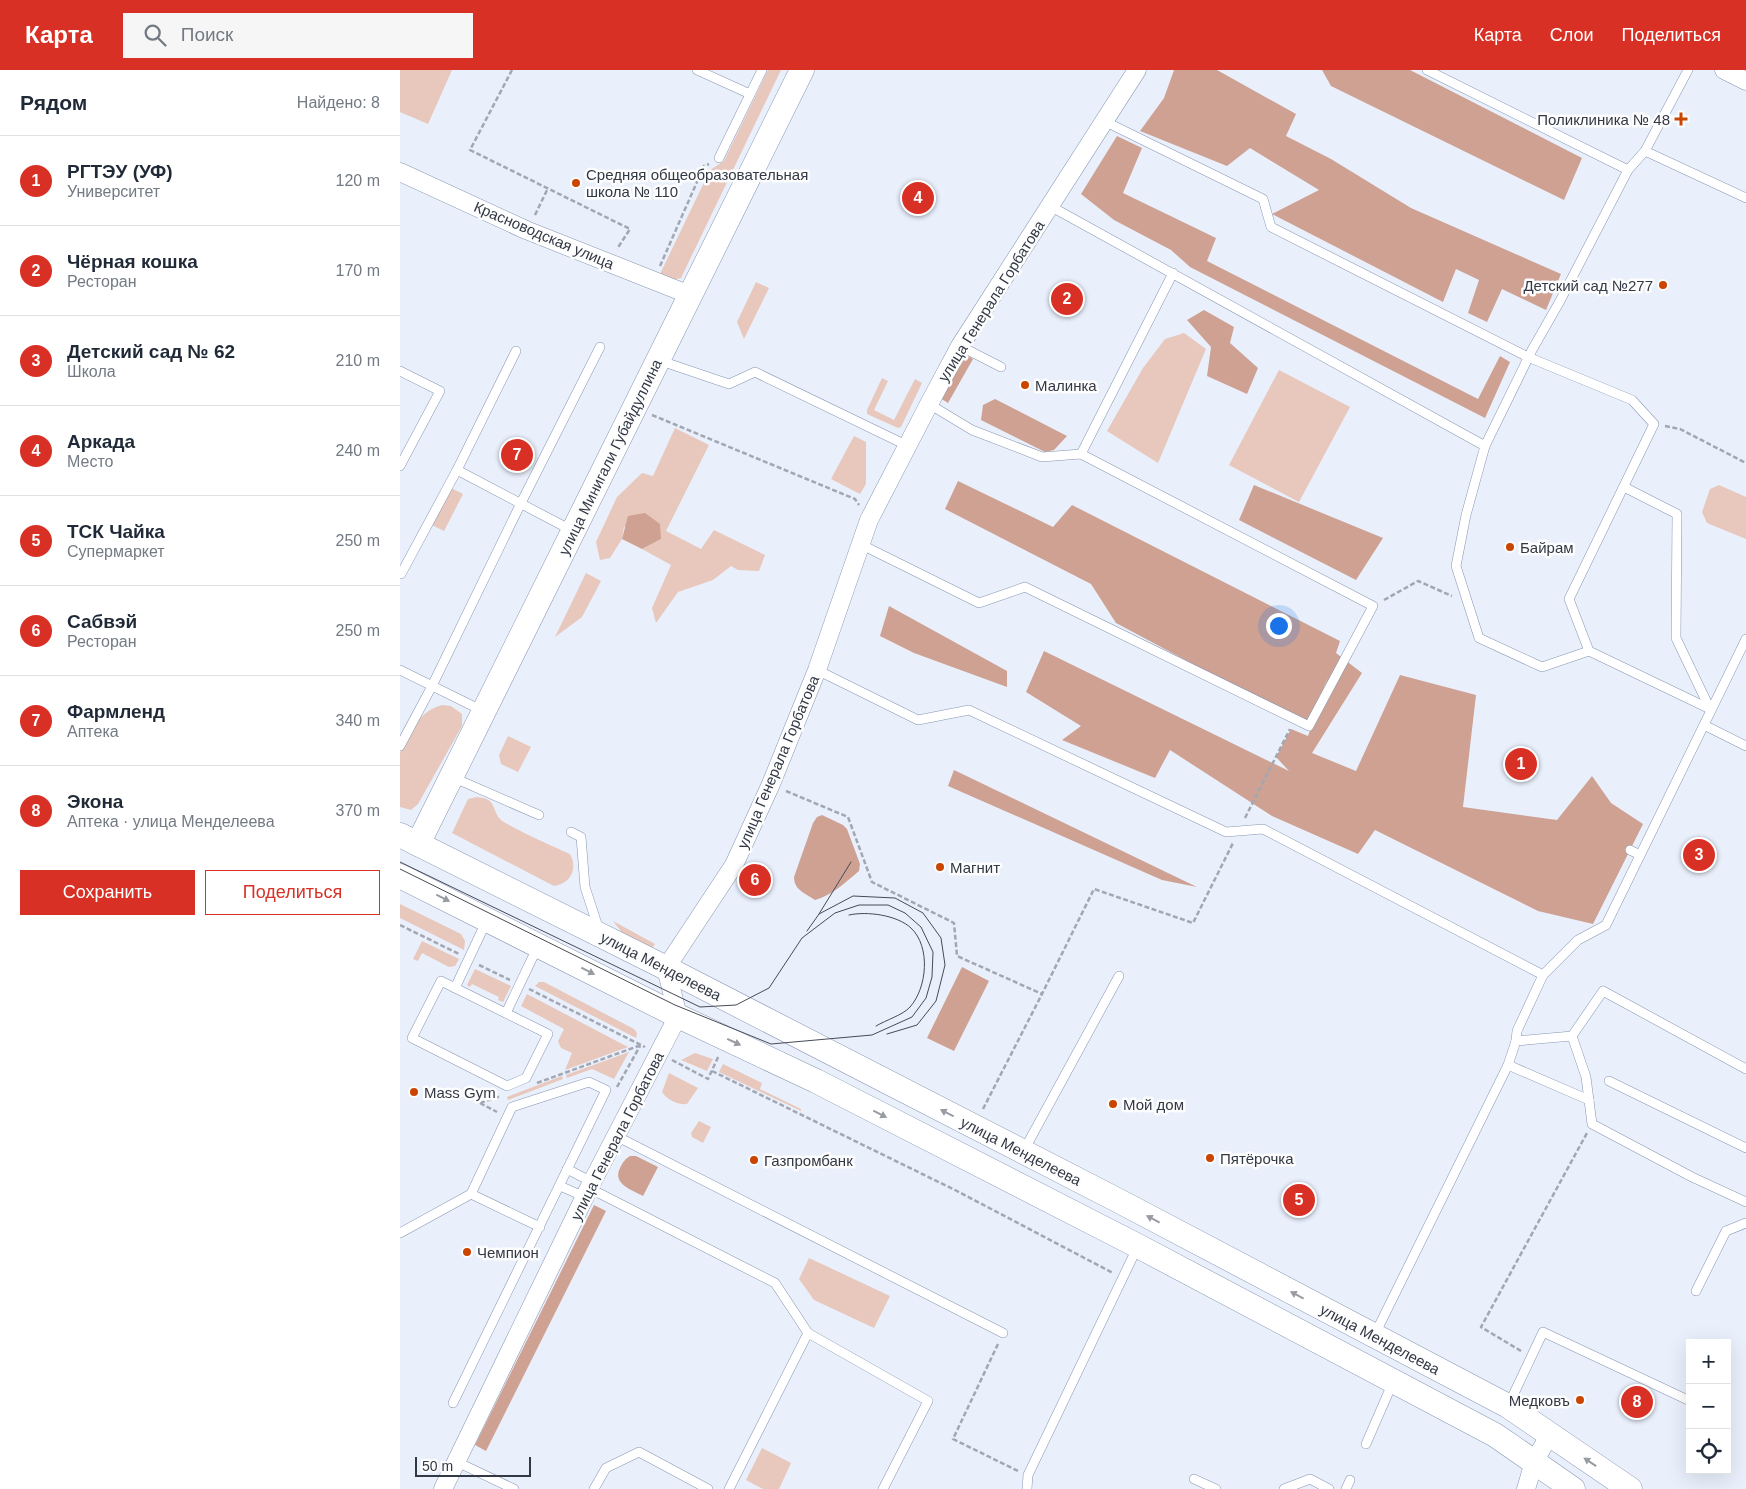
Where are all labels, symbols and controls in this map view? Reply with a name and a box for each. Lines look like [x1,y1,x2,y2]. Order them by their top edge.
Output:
search box [123,13,473,58]
text: Карта [25,21,93,48]
icon: search [141,21,169,49]
text: Поиск [181,24,233,45]
text: Карта [1474,25,1522,45]
text: Слои [1550,25,1594,45]
text: Поделиться [1622,25,1721,45]
text: Рядом [20,91,87,114]
text: Найдено: 8 [297,94,380,111]
place label: Поликлиника № 48 [1537,111,1670,128]
marker: Поликлиника № 48 [1674,112,1688,126]
text: РГТЭУ (УФ) [67,161,173,182]
place label: Средняя общеобразовательная школа № 110 [586,166,808,200]
text: 1 [32,172,40,189]
text: 120 m [336,172,380,189]
marker: Средняя общеобразовательная школа № 110 [570,177,582,189]
pin: 4 [902,179,934,217]
text: Университет [67,183,160,200]
street label: Красноводская улица [471,198,617,272]
street label: улица Генерала Горбатова [934,217,1048,385]
text: Чёрная кошка [67,251,198,272]
text: 2 [32,262,40,279]
text: 170 m [336,262,380,279]
text: Ресторан [67,273,137,290]
place label: Детский сад №277 [1523,277,1653,294]
marker: Детский сад №277 [1657,279,1669,291]
pin: 2 [1051,280,1083,318]
text: Детский сад № 62 [67,341,235,362]
text: 3 [32,352,40,369]
text: 210 m [336,352,380,369]
street label: улица Минигали Губайдуллина [555,356,665,558]
text: Школа [67,363,116,380]
place label: Малинка [1035,377,1097,394]
marker: Малинка [1019,379,1031,391]
text: Аркада [67,431,135,452]
pin: 7 [501,436,533,474]
text: 4 [32,442,40,459]
text: 240 m [336,442,380,459]
text: Место [67,453,113,470]
text: ТСК Чайка [67,521,165,542]
text: 5 [32,532,40,549]
text: 250 m [336,532,380,549]
place label: Байрам [1520,539,1574,556]
marker: Байрам [1504,541,1516,553]
text: Супермаркет [67,543,165,560]
text: Сабвэй [67,611,137,632]
your location [1266,613,1292,639]
text: 6 [32,622,40,639]
text: 250 m [336,622,380,639]
text: Ресторан [67,633,137,650]
street label: улица Генерала Горбатова [734,672,823,851]
text: Фармленд [67,701,165,722]
text: 7 [32,712,40,729]
text: 340 m [336,712,380,729]
text: Аптека [67,723,119,740]
pin: 1 [1505,745,1537,783]
text: Экона [67,791,123,812]
text: 8 [32,802,40,819]
text: 370 m [336,802,380,819]
text: Аптека · улица Менделеева [67,813,275,830]
pin: 3 [1683,836,1715,874]
place label: Магнит [950,859,1000,876]
pin: 6 [739,861,771,899]
marker: Магнит [934,861,946,873]
button: Сохранить [20,870,195,915]
button: Поделиться [205,870,380,915]
one-way arrow [436,894,451,902]
street label: улица Менделеева [598,928,725,1004]
one-way arrow [581,967,596,975]
one-way arrow [727,1038,742,1047]
street label: улица Генерала Горбатова [567,1048,667,1223]
place label: Mass Gym [424,1084,496,1101]
marker: Mass Gym [408,1086,420,1098]
place label: Мой дом [1123,1096,1184,1113]
marker: Мой дом [1107,1098,1119,1110]
one-way arrow [939,1109,954,1117]
one-way arrow [873,1110,888,1118]
street label: улица Менделеева [958,1113,1085,1189]
place label: Пятёрочка [1220,1150,1294,1167]
place label: Газпромбанк [764,1152,853,1169]
marker: Пятёрочка [1204,1152,1216,1164]
marker: Газпромбанк [748,1154,760,1166]
pin: 5 [1283,1181,1315,1219]
one-way arrow [1146,1215,1161,1223]
place label: Чемпион [477,1244,539,1261]
marker: Чемпион [461,1246,473,1258]
one-way arrow [1290,1291,1304,1299]
street label: улица Менделеева [1317,1300,1443,1378]
map controls [1686,1339,1731,1474]
button: + [1686,1339,1731,1384]
pin: 8 [1621,1383,1653,1421]
button: − [1686,1384,1731,1429]
place label: Медковъ [1509,1392,1570,1409]
marker: Медковъ [1574,1394,1586,1406]
button: locate [1686,1429,1731,1474]
scale bar [415,1454,531,1477]
one-way arrow [1583,1457,1597,1467]
text: 50 m [422,1458,453,1474]

